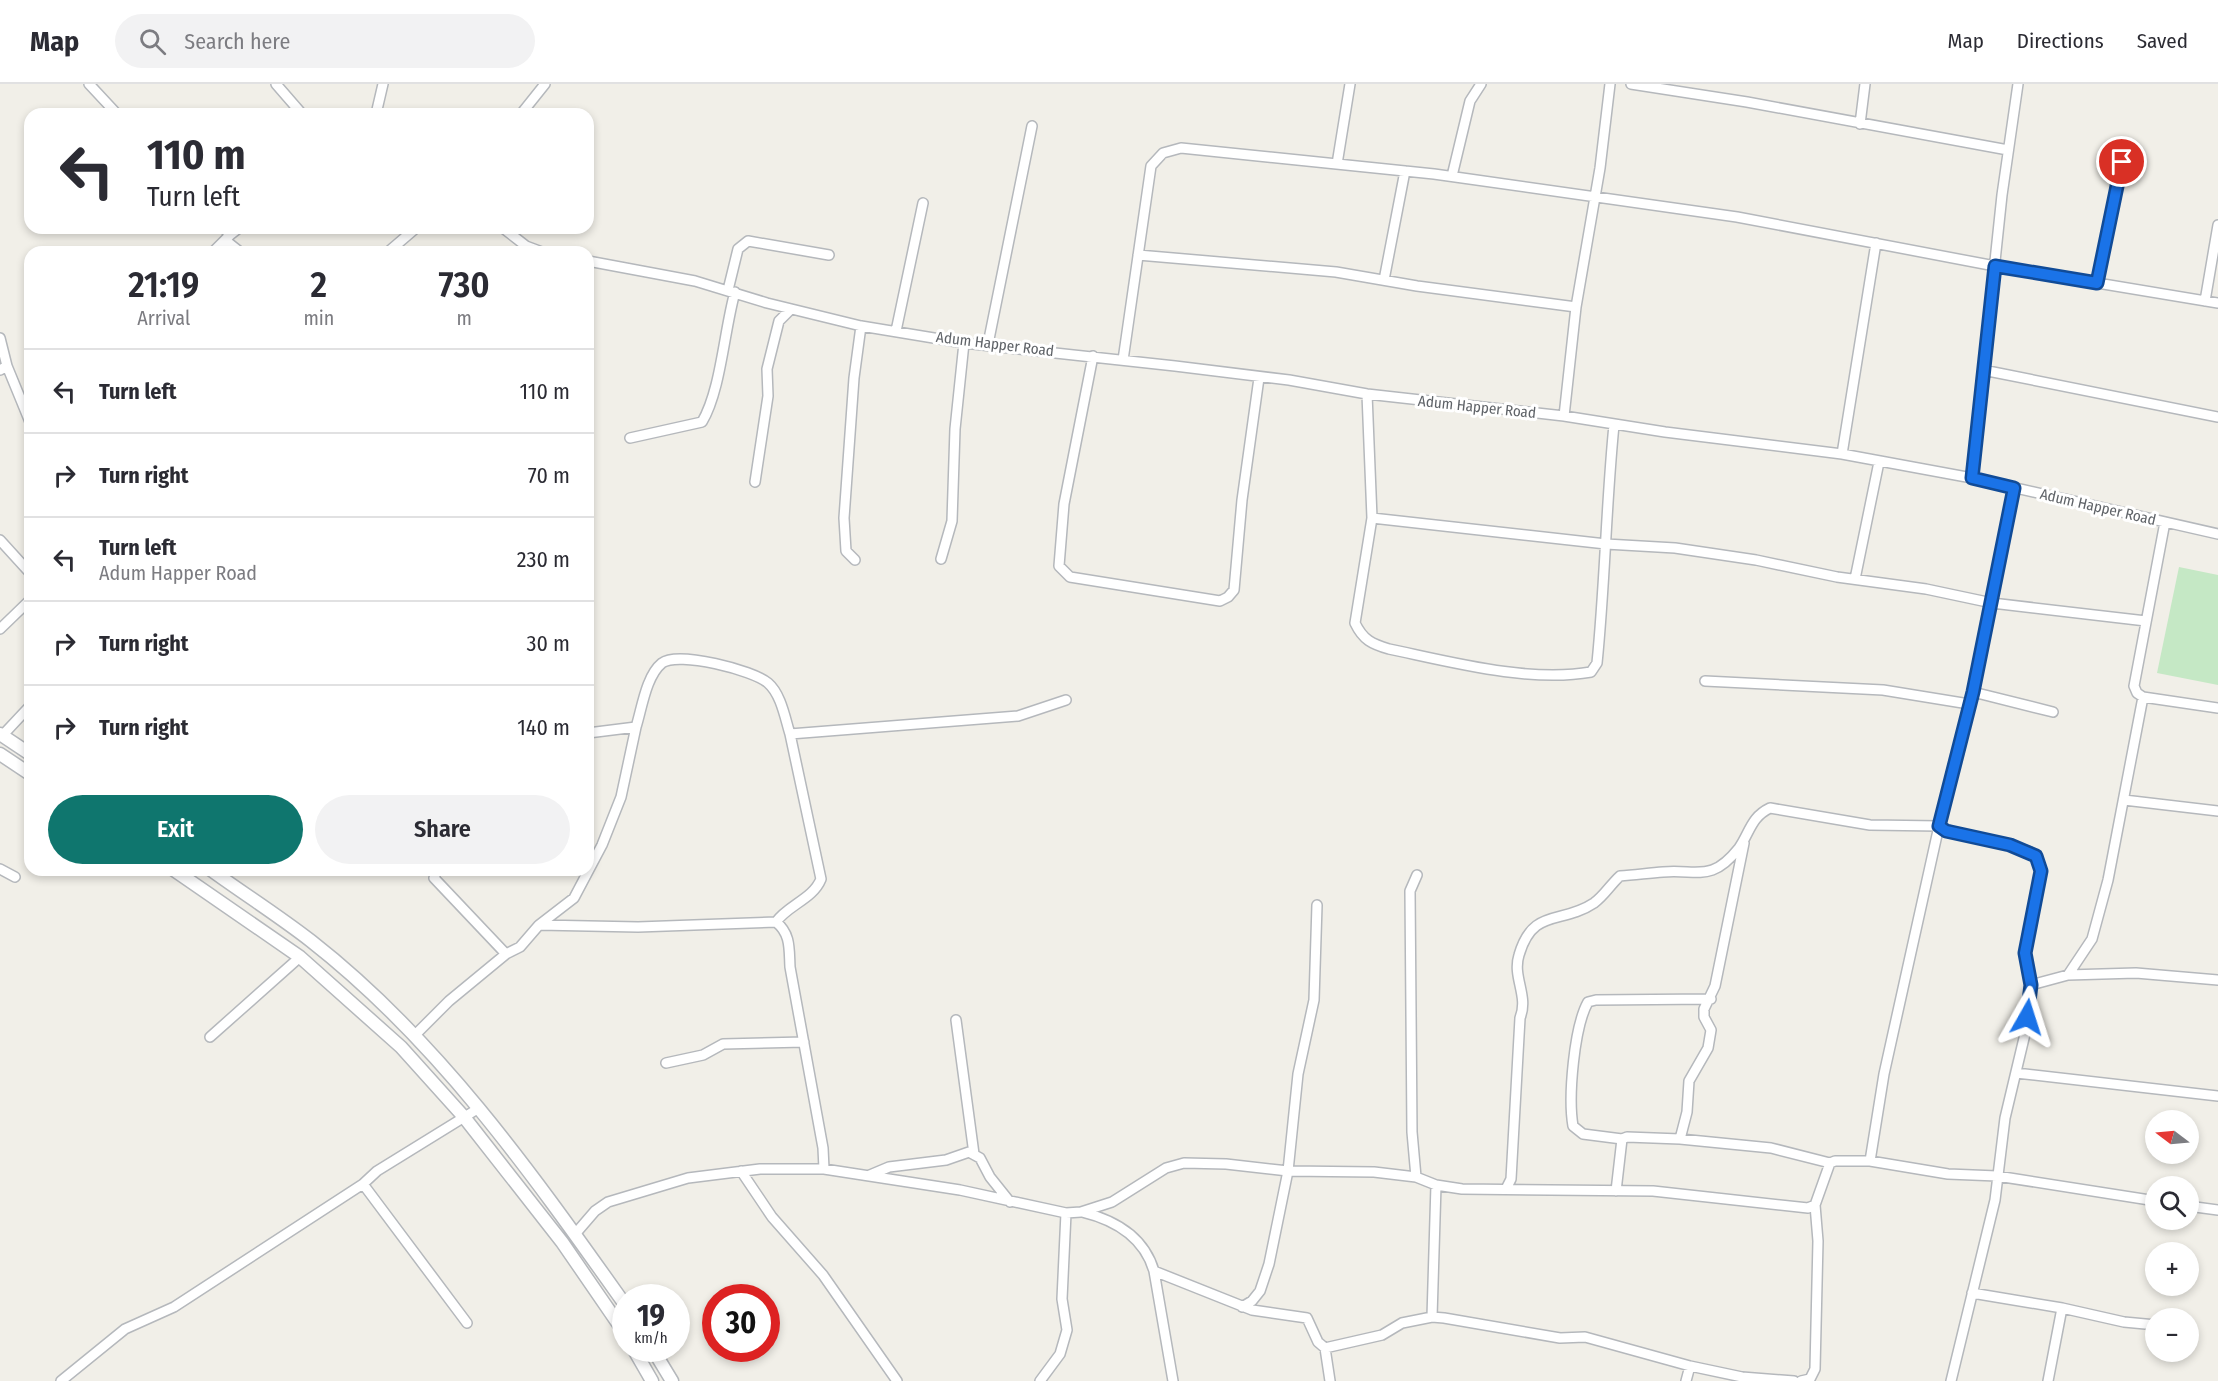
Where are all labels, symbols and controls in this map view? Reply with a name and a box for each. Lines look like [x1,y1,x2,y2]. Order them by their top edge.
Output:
search box [115,14,535,68]
text: Map [30,25,79,58]
icon: search [136,25,169,58]
text: Search here [184,28,290,55]
text: Map [1947,28,1984,54]
text: Directions [2017,28,2104,54]
text: Saved [2137,28,2188,54]
text: 110 m [147,130,246,180]
icon: left [48,132,126,210]
pin [2096,136,2147,187]
icon: arrive [2105,145,2138,178]
text: Turn left [147,181,240,213]
text: 21:19 [128,263,199,307]
text: 2 [311,263,327,307]
text: 730 [439,263,490,307]
text: Arrival [137,306,190,330]
text: min [303,306,334,330]
text: m [456,306,472,330]
street label: Adum Happer Road [935,328,1055,360]
icon: left [48,375,81,408]
text: Turn left [99,378,177,405]
text: 110 m [520,378,570,405]
street label: Adum Happer Road [1417,392,1537,422]
icon: right [48,459,81,492]
text: Turn right [99,462,188,489]
text: 70 m [528,462,570,489]
street label: Adum Happer Road [2038,485,2158,529]
text: Turn left [99,534,177,561]
icon: left [48,543,81,576]
text: 230 m [517,546,570,573]
text: Adum Happer Road [99,561,257,585]
icon: right [48,627,81,660]
text: Turn right [99,630,188,657]
text: 30 m [527,630,570,657]
icon: right [48,711,81,744]
text: Turn right [99,714,188,741]
text: 140 m [517,714,570,741]
button: Exit [48,795,303,864]
button: Share [315,795,570,864]
position arrow [1995,985,2059,1049]
north arrow [2145,1110,2199,1164]
map controls [2145,1110,2199,1362]
button: search [2145,1176,2199,1230]
button: + [2145,1242,2199,1296]
speed limit sign: 30 [702,1284,780,1362]
text: 19 [637,1298,665,1334]
button: − [2145,1308,2199,1362]
text: km/h [634,1329,668,1347]

